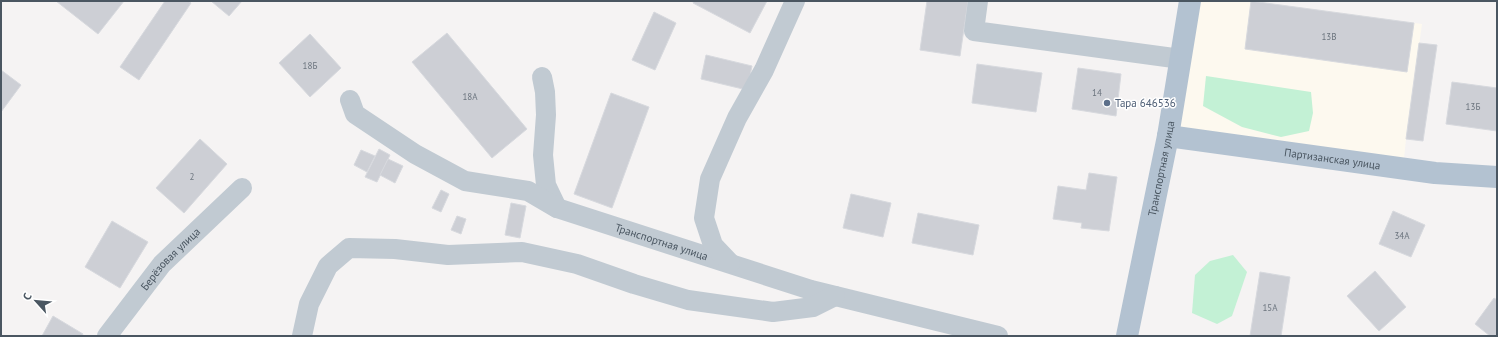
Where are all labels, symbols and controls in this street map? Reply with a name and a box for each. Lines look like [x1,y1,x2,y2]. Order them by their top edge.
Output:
house number: 13В [1321,31,1337,42]
house number: 18Б [303,60,317,71]
house number: 14 [1092,87,1102,98]
house number: 18А [462,91,478,102]
place label: Тара 646536 [1115,96,1176,110]
marker: Тара 646536 [1102,98,1112,108]
house number: 13Б [1466,101,1480,112]
street label: Транспортная улица [1145,120,1177,217]
street label: Партизанская улица [1283,145,1381,172]
house number: 2 [190,171,195,182]
street label: Транспортная улица [613,220,710,263]
street label: Берёзовая улица [138,225,203,293]
house number: 34А [1394,230,1410,241]
north arrow [16,281,56,321]
text: С [19,291,35,302]
house number: 15А [1262,302,1278,313]

